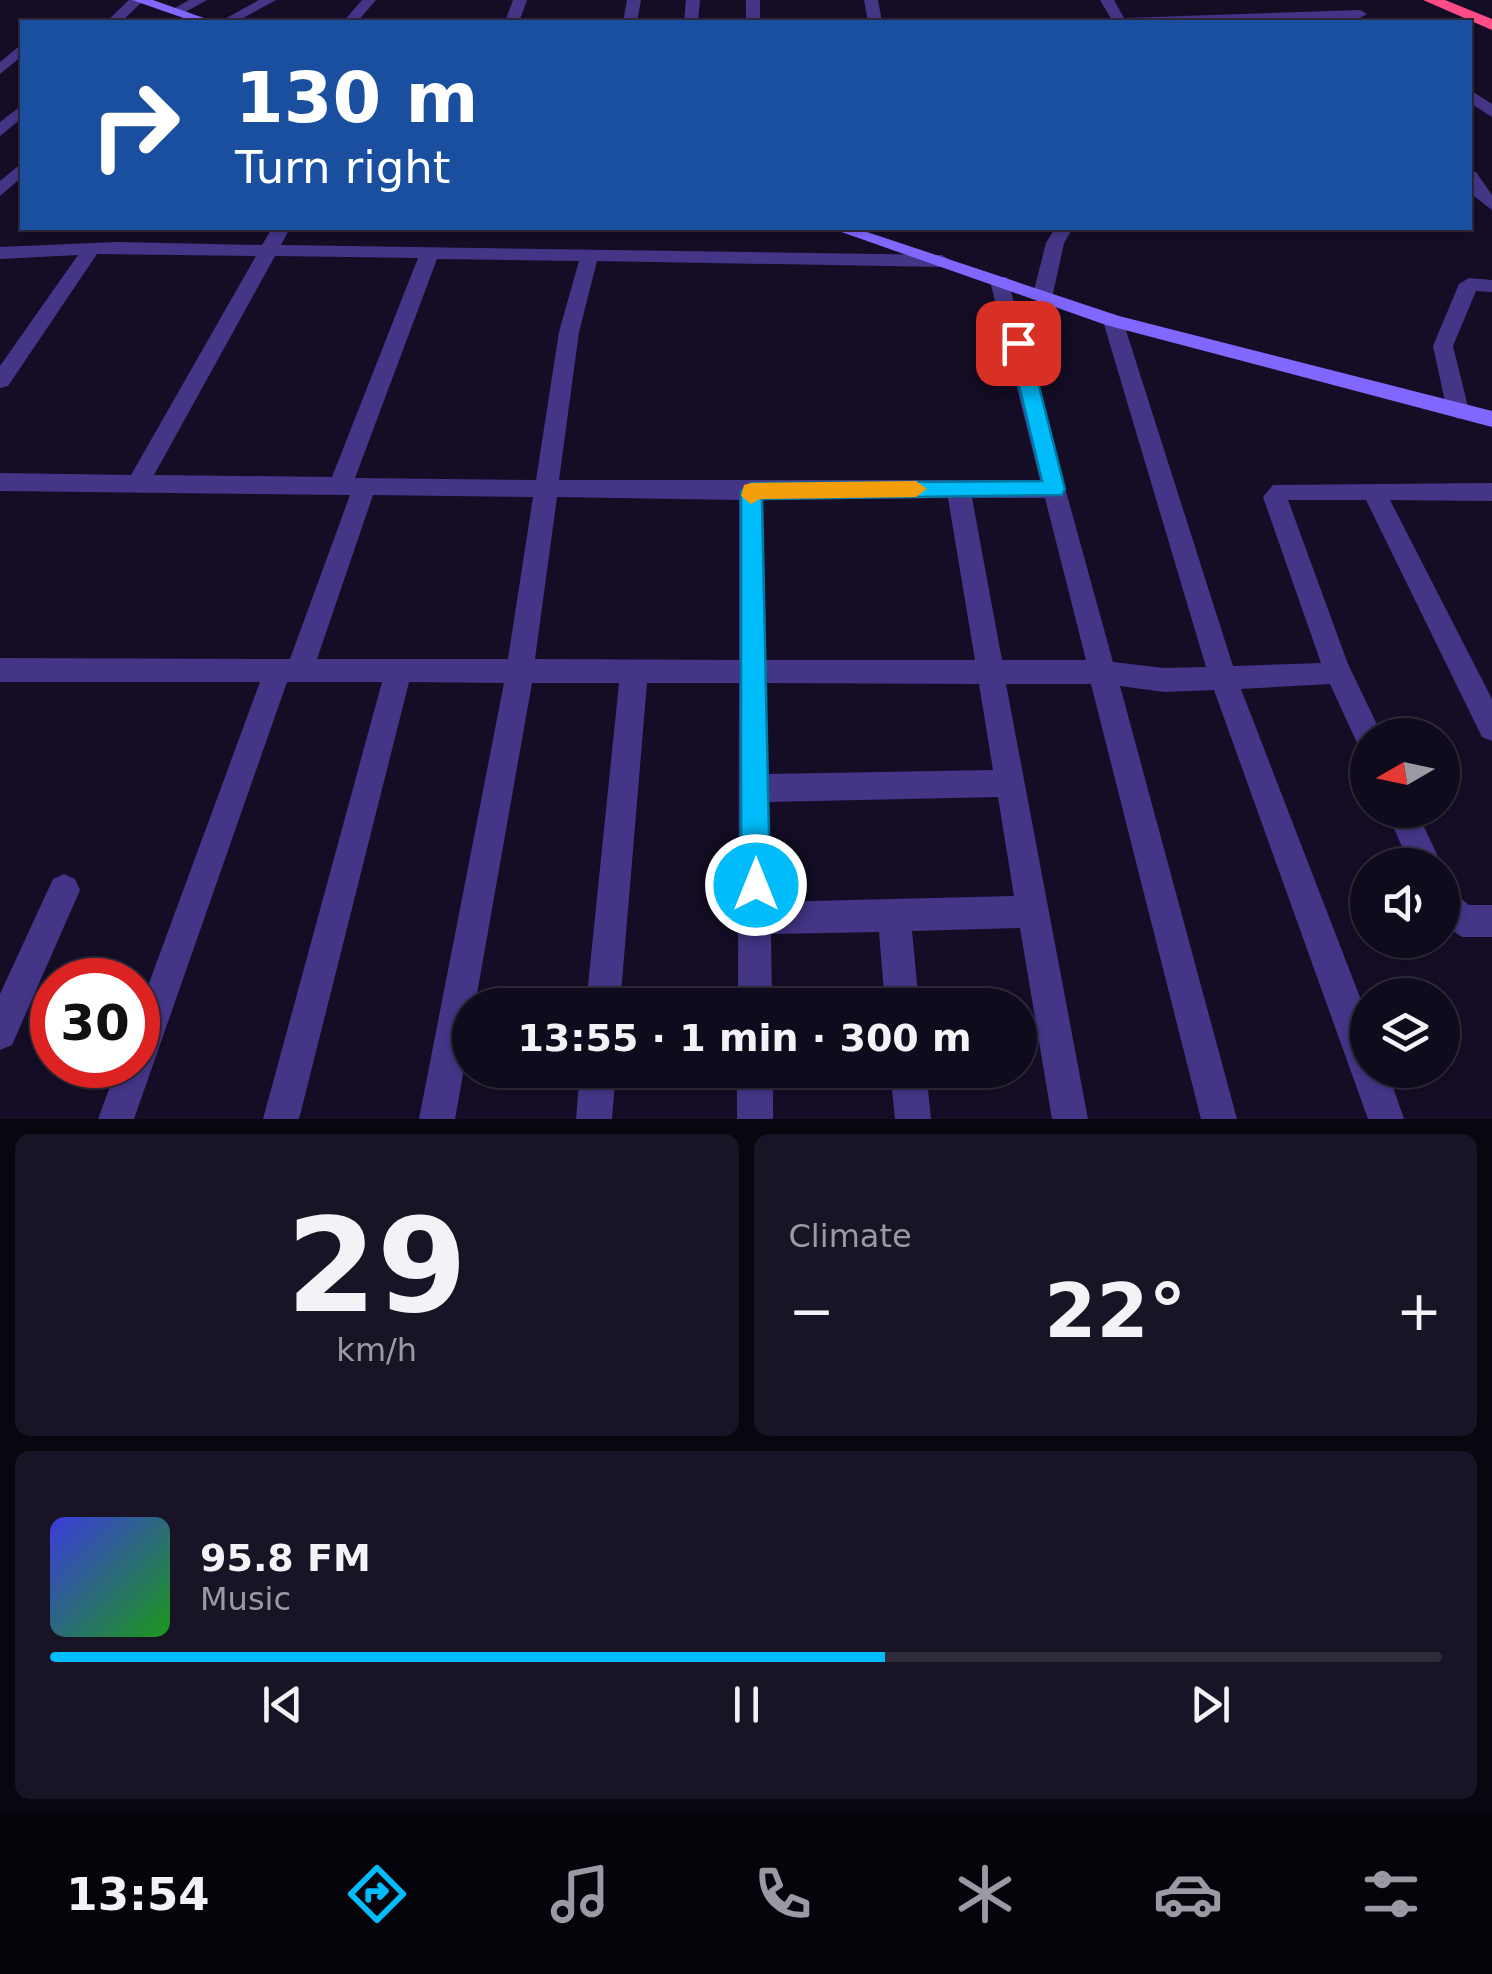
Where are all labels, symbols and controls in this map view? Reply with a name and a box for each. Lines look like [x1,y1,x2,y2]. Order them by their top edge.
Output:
text: 130 m [235,57,478,139]
icon: right [70,60,200,190]
text: Turn right [235,141,450,194]
pin [976,301,1061,386]
icon: arrive [991,316,1046,371]
north arrow [1350,718,1460,828]
map controls [1350,718,1460,1088]
position arrow [704,833,808,937]
button: sound [1350,848,1460,958]
speed limit sign: 30 [30,958,160,1088]
button: layers [1350,978,1460,1088]
text: 13:55 · 1 min · 300 m [517,1016,972,1060]
text: 29 [286,1190,467,1342]
text: Climate [789,1217,912,1255]
text: 22° [1044,1267,1186,1355]
text: − [789,1279,835,1343]
text: + [1396,1279,1442,1343]
text: km/h [336,1331,417,1369]
text: 95.8 FM [200,1536,371,1580]
text: Music [200,1580,291,1618]
icon: previous [255,1677,310,1732]
icon: pause [719,1677,774,1732]
icon: next [1183,1677,1238,1732]
icon: directions [342,1859,412,1929]
icon: music [545,1859,615,1929]
icon: phone [748,1859,818,1929]
icon: climate [950,1859,1020,1929]
icon: car [1153,1859,1223,1929]
icon: filters [1356,1859,1426,1929]
text: 13:54 [66,1868,210,1921]

